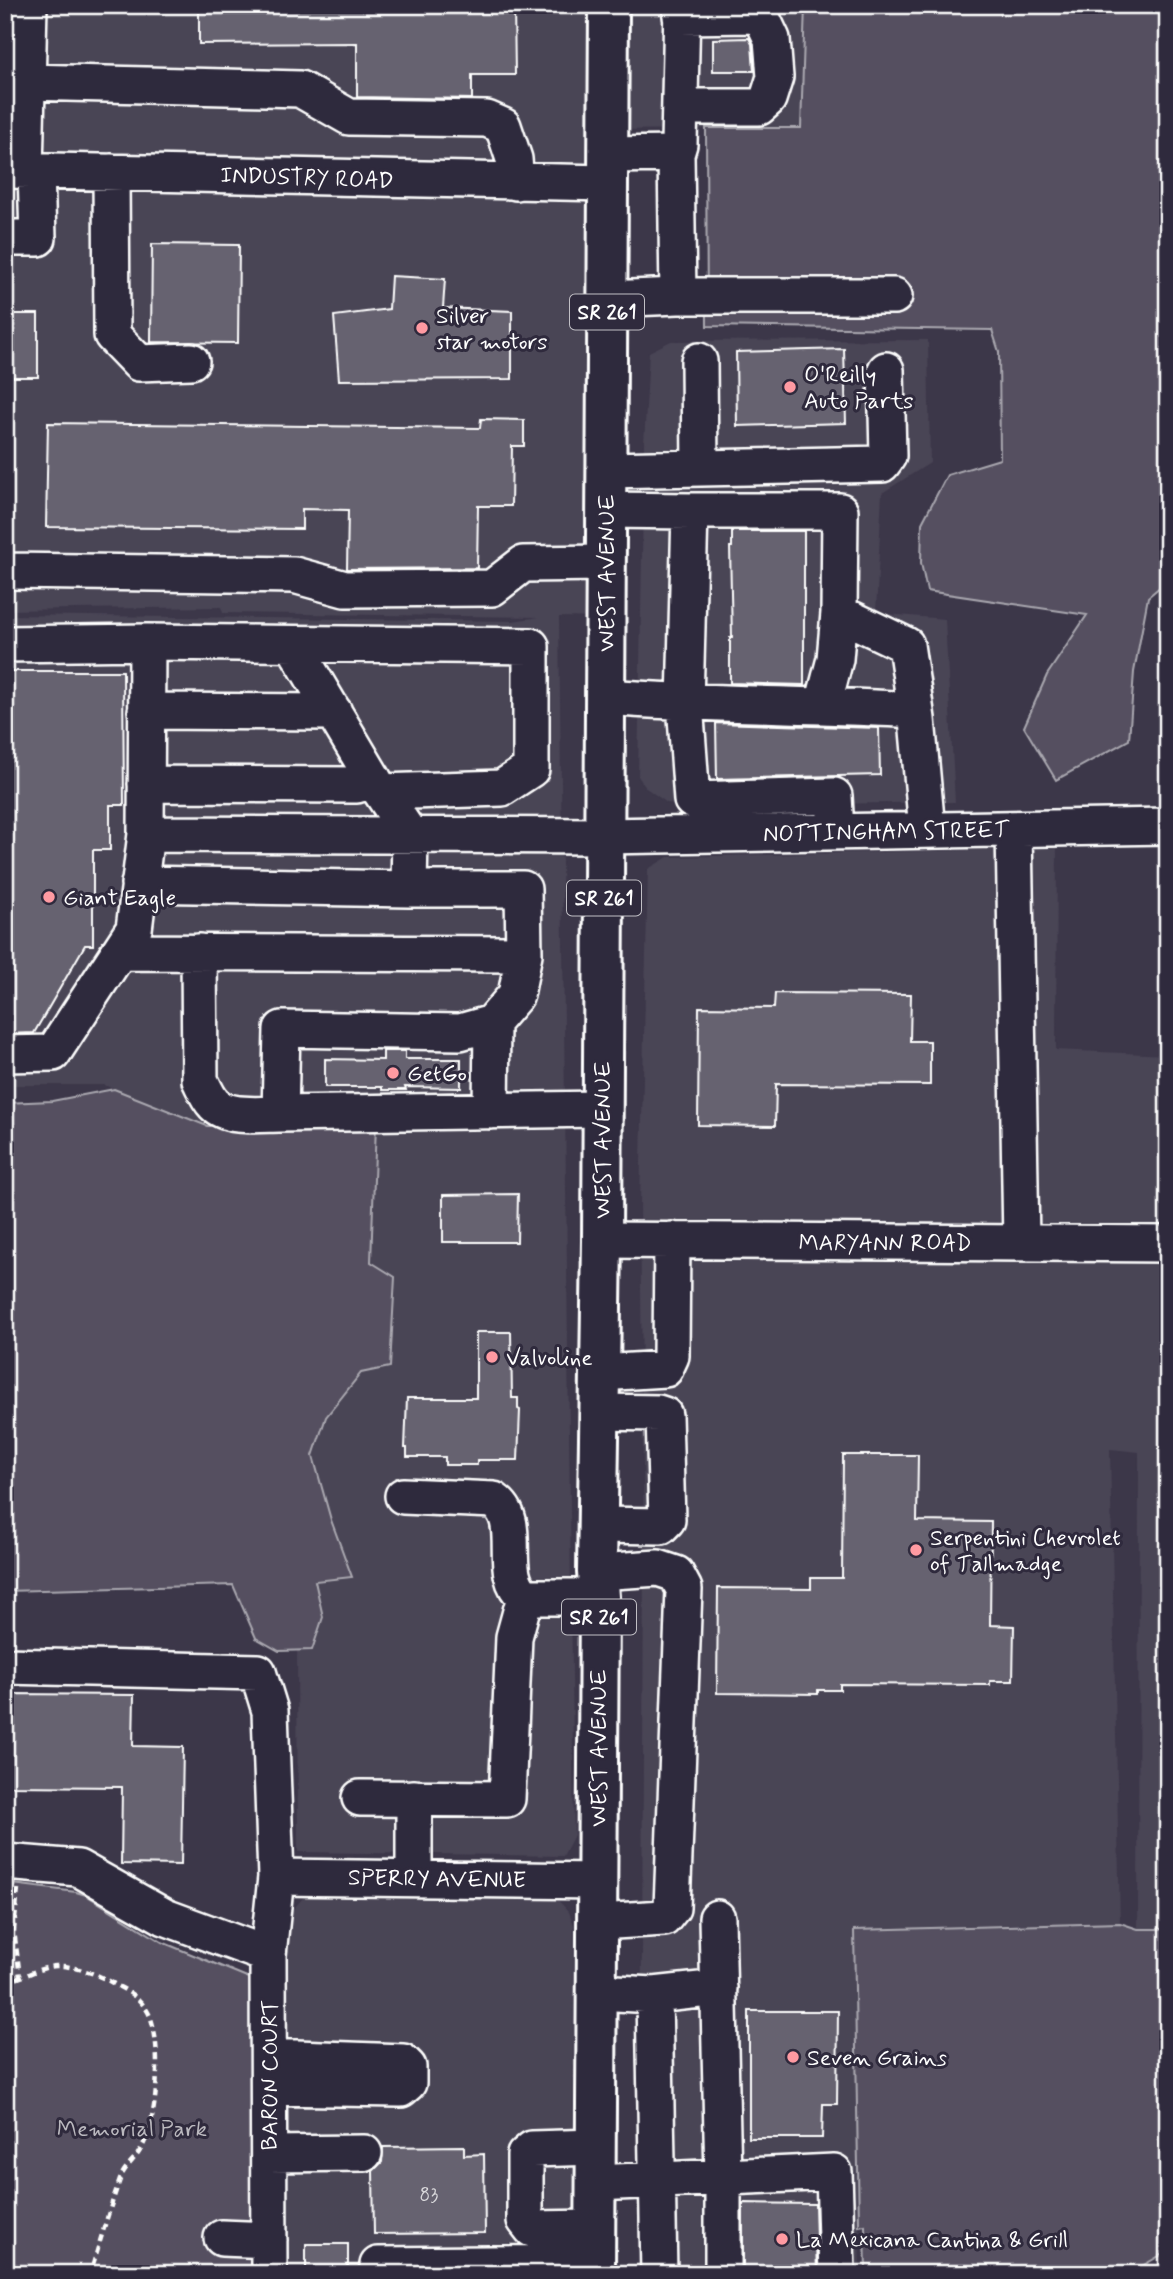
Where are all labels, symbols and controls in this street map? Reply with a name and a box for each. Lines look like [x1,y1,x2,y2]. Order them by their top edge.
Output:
street label: INDUSTRY ROAD [220,161,394,197]
road number: SR 261 [570,294,644,330]
place label: Silver star motors [436,302,548,358]
marker: Silver star motors [414,320,430,336]
place label: O'Reilly Auto Parts [804,361,913,417]
marker: O'Reilly Auto Parts [782,379,798,395]
street label: WEST AVENUE [593,494,623,652]
street label: NOTTINGHAM STREET [763,816,1011,850]
road number: SR 261 [567,880,641,916]
place label: Giant Eagle [63,884,176,914]
marker: Giant Eagle [41,889,57,905]
place label: GetGo [407,1060,467,1090]
street label: WEST AVENUE [589,1061,619,1219]
marker: GetGo [385,1065,401,1081]
street label: MARYANN ROAD [798,1229,972,1259]
place label: Valvoline [506,1344,593,1374]
marker: Valvoline [484,1349,500,1365]
place label: Serpentini Chevrolet of Tallmadge [930,1524,1121,1580]
marker: Serpentini Chevrolet of Tallmadge [908,1542,924,1558]
road number: SR 261 [562,1600,636,1634]
street label: WEST AVENUE [585,1669,615,1827]
street label: SPERRY AVENUE [348,1863,526,1897]
street label: BARON COURT [256,2000,286,2150]
place label: Seven Grains [807,2044,947,2074]
marker: Seven Grains [785,2049,801,2065]
park label: Memorial Park [57,2115,207,2145]
house number: 83 [420,2183,438,2208]
place label: La Mexicana Cantina & Grill [796,2226,1068,2256]
marker: La Mexicana Cantina & Grill [774,2231,790,2247]

